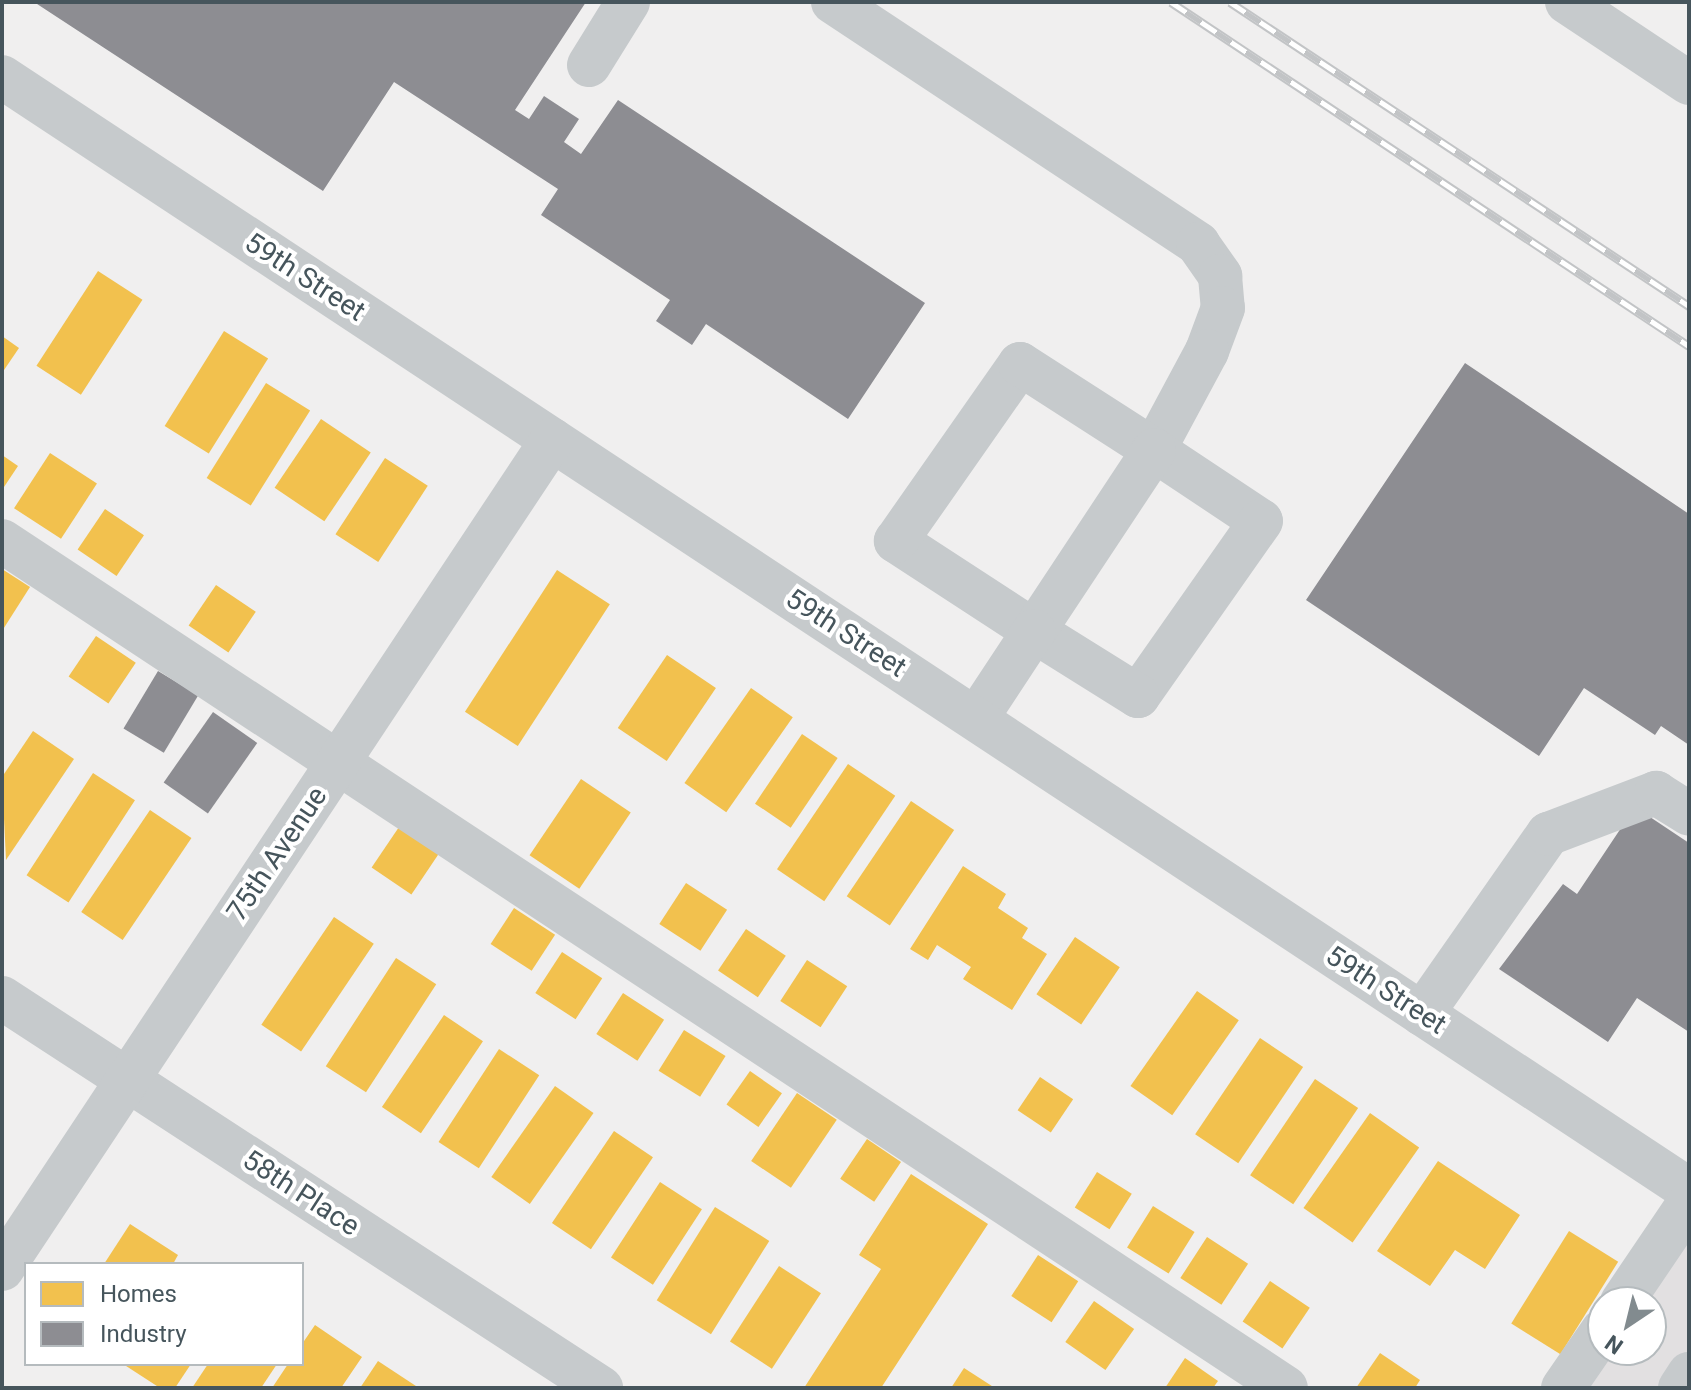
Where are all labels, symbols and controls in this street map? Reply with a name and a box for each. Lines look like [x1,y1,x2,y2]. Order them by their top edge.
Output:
street label: 59th Street [238,226,372,328]
street label: 59th Street [779,582,913,684]
street label: 75th Avenue [220,781,334,927]
street label: 59th Street [1319,939,1453,1041]
street label: 58th Place [236,1143,366,1243]
legend [24,1262,304,1366]
text: Homes [100,1280,177,1308]
north arrow [1587,1286,1667,1366]
text: Industry [100,1320,186,1348]
text: N [1601,1330,1628,1359]

